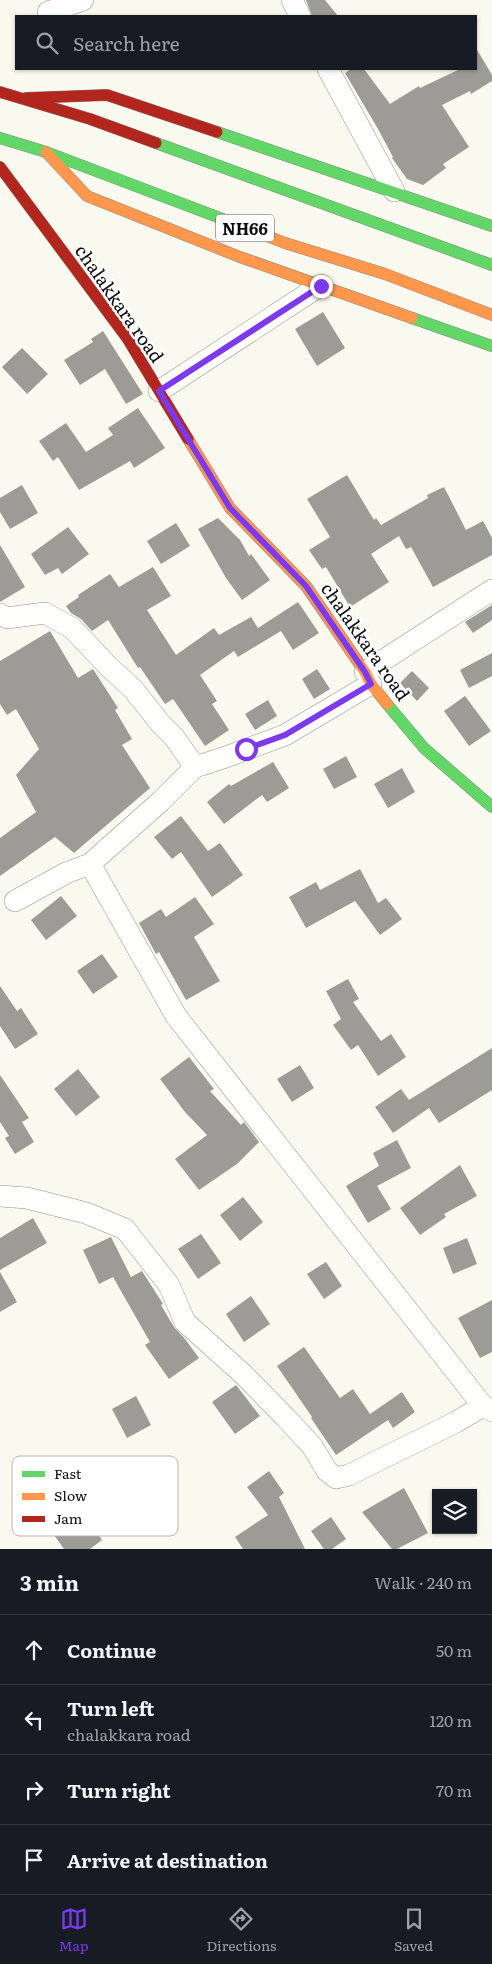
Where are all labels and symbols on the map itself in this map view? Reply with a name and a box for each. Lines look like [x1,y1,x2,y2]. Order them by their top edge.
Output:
road number: NH66 [216,214,274,242]
street label: chalakkara road [69,238,171,368]
route end [310,275,333,298]
street label: chalakkara road [315,576,417,706]
route start [235,738,258,761]
legend [12,1456,178,1536]
text: Fast [54,1463,82,1483]
text: Slow [54,1485,87,1505]
text: Jam [54,1508,83,1528]

